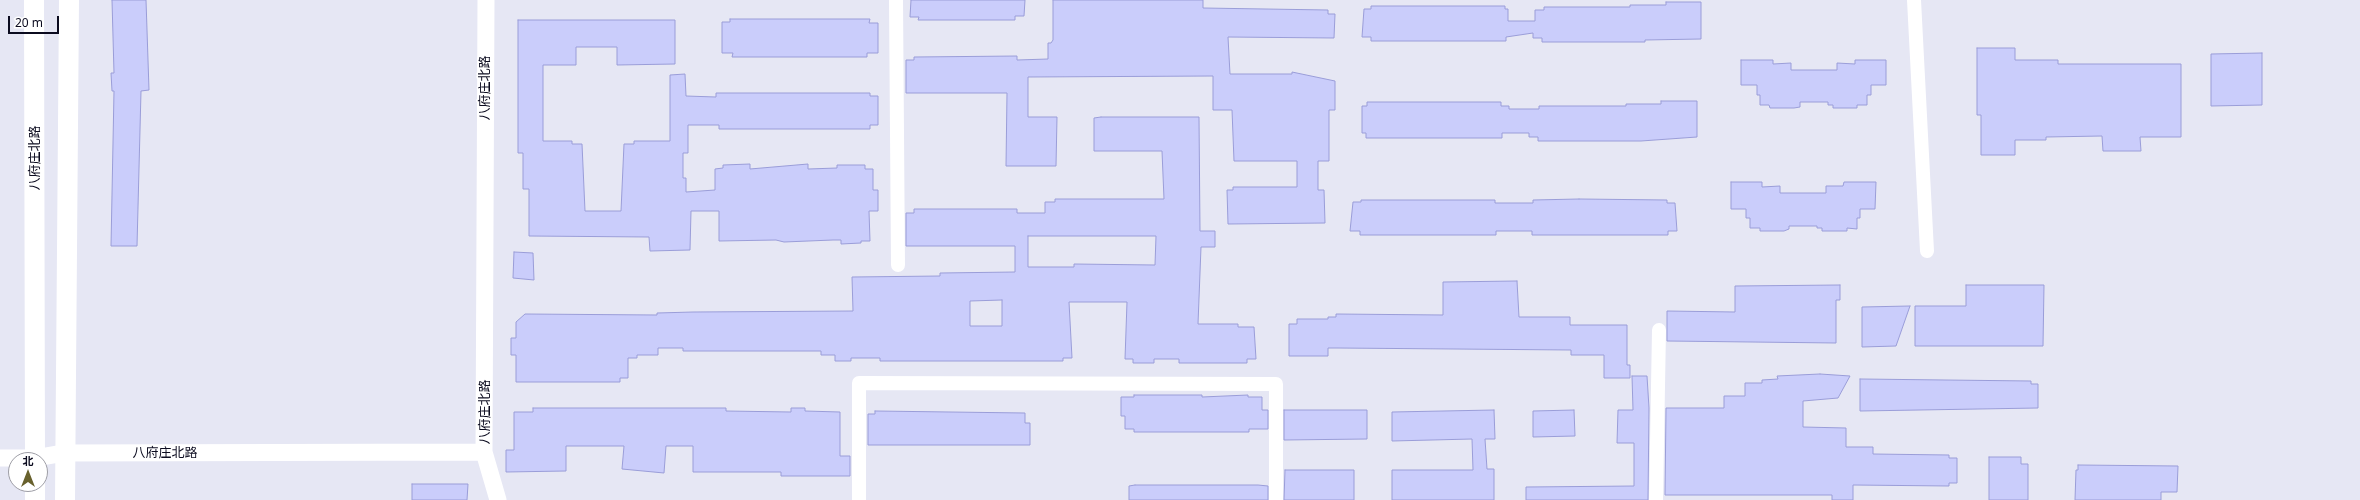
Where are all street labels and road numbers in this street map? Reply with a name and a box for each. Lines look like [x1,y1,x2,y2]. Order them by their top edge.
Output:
street label: 八府庄北路 [477,56,493,120]
street label: 八府庄北路 [27,126,43,190]
street label: 八府庄北路 [477,380,493,444]
street label: 八府庄北路 [133,445,197,461]

